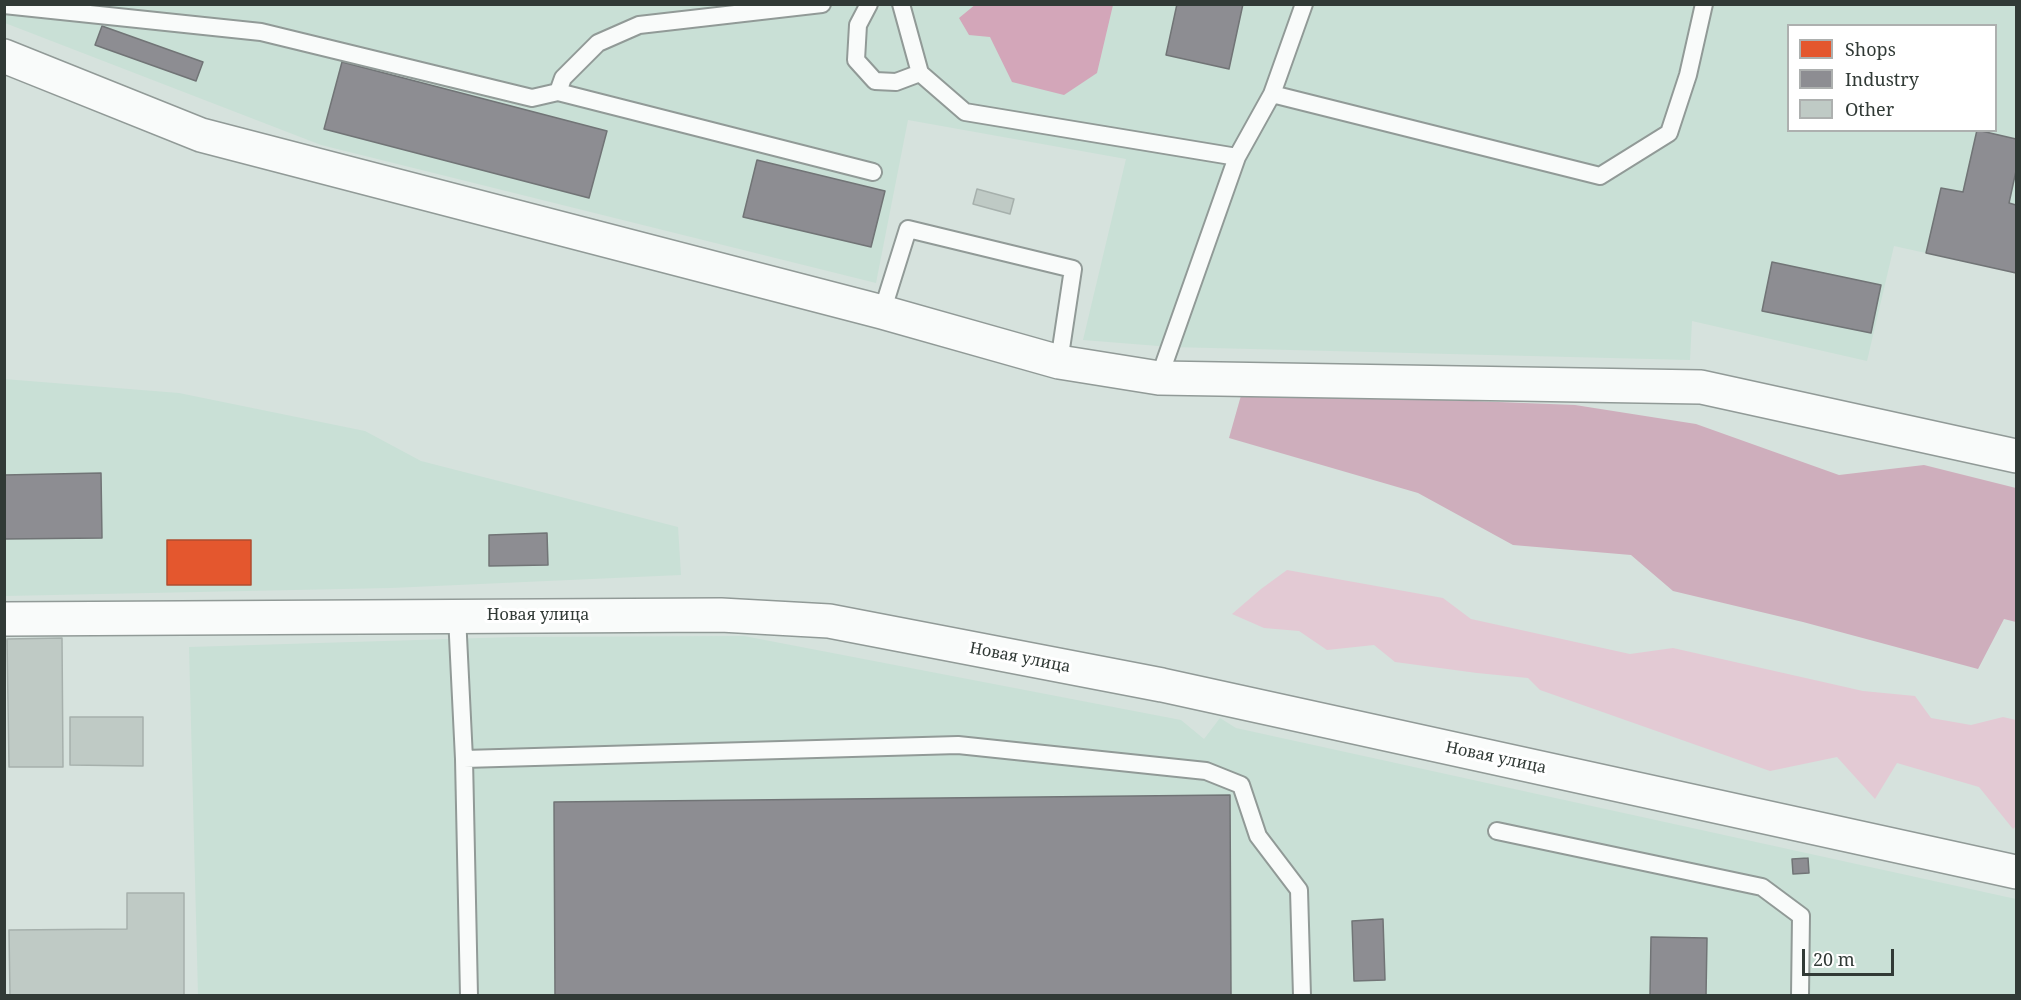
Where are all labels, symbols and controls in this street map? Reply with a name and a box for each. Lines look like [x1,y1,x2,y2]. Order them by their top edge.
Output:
legend [1787,24,1997,132]
text: Shops [1845,37,1896,61]
text: Industry [1845,67,1919,91]
text: Other [1845,97,1894,121]
street label: Новая улица [487,605,589,625]
street label: Новая улица [968,639,1072,677]
street label: Новая улица [1444,738,1548,778]
scale bar [1805,937,1896,975]
text: 20 m [1813,947,1855,971]

